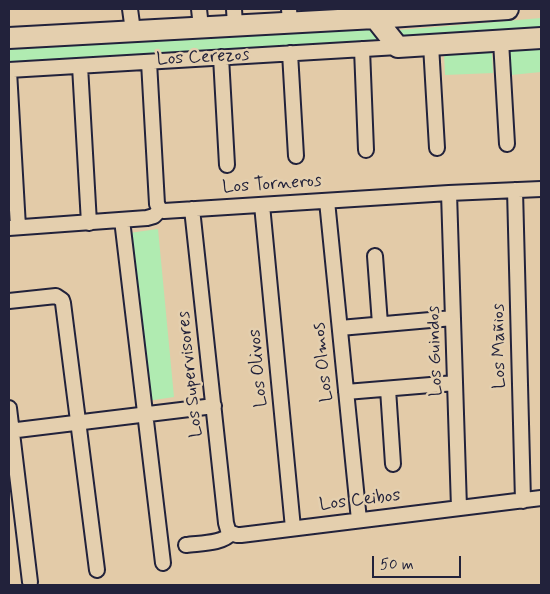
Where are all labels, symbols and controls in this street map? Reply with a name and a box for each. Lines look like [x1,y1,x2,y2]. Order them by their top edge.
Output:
street label: Los Cerezos [156,45,250,71]
street label: Los Torneros [222,171,322,199]
street label: Los Mañios [488,303,512,389]
street label: Los Guindos [424,305,448,397]
street label: Los Supervisores [174,310,208,438]
street label: Los Olmos [309,321,339,403]
street label: Los Olivos [245,328,273,408]
street label: Los Ceibos [318,485,402,517]
scale bar [375,546,464,578]
text: 50 m [380,555,414,575]

